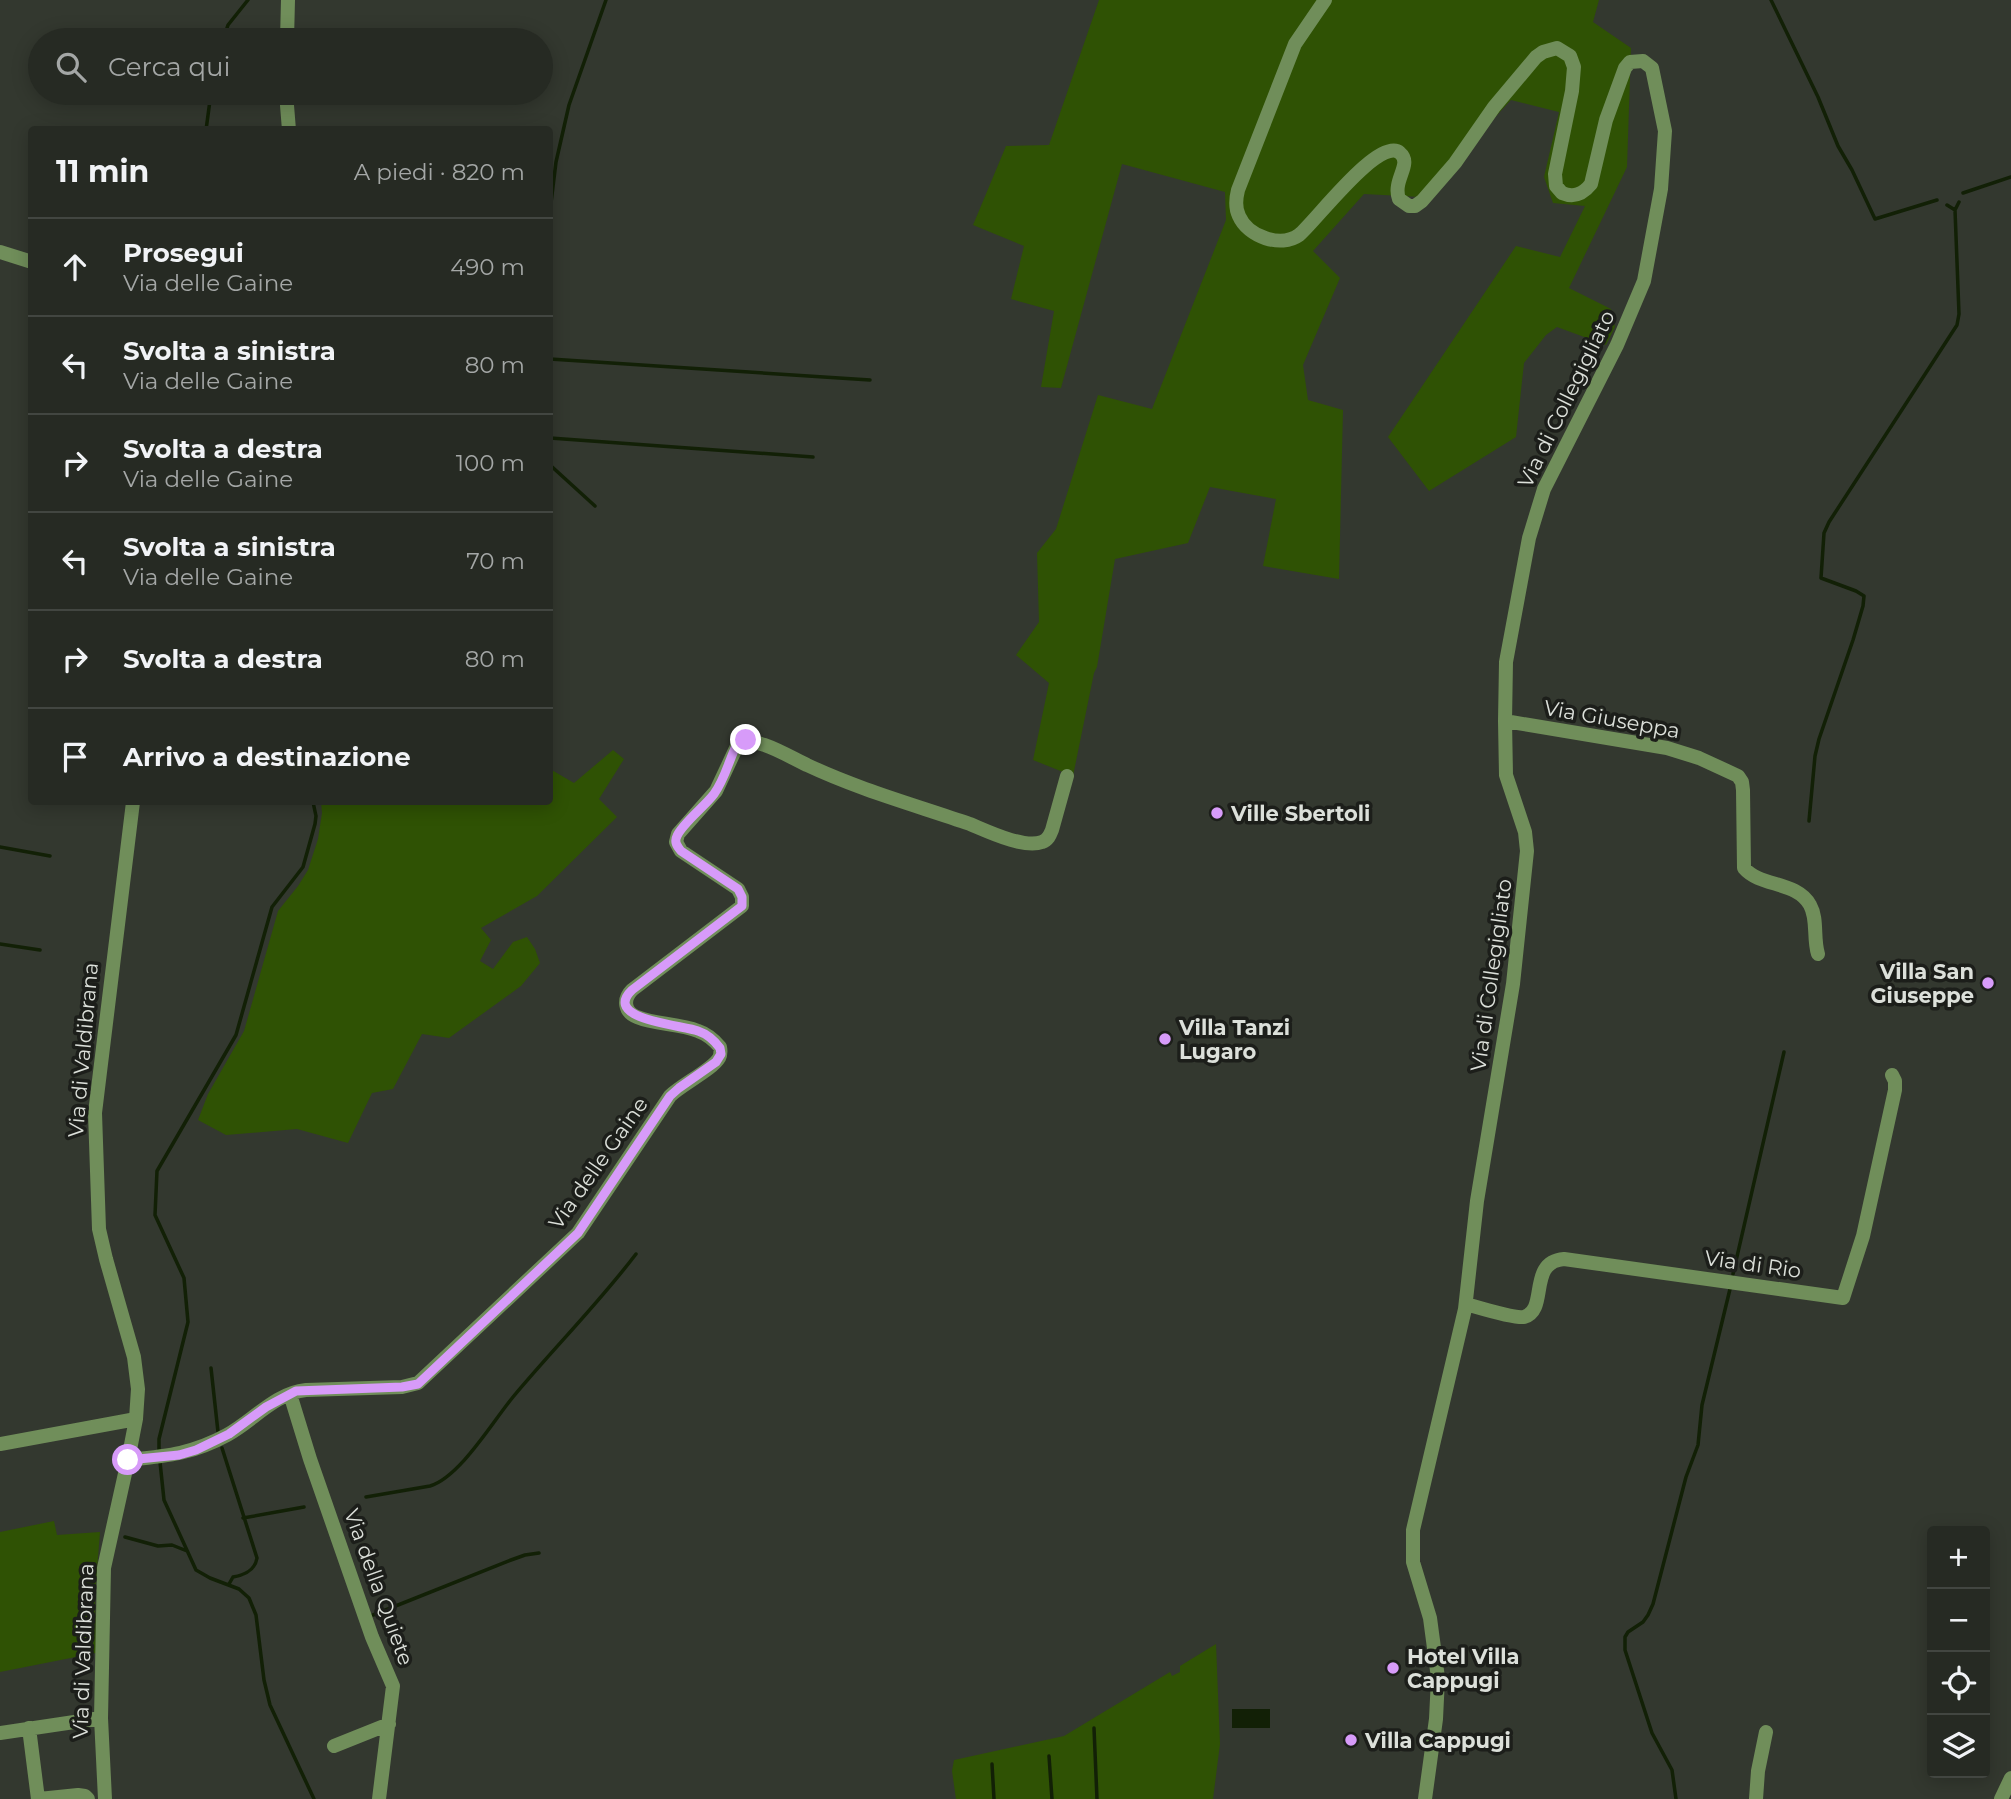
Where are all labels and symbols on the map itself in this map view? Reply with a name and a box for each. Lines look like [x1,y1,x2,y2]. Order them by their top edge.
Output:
street label: Via di Collegigliato [1512,306,1620,492]
street label: Via Giuseppa [1542,695,1682,743]
route end [730,724,761,755]
place label: Ville Sbertoli [1230,801,1370,826]
marker: Ville Sbertoli [1209,805,1225,821]
street label: Via di Collegigliato [1465,877,1517,1073]
place label: Villa San Giuseppe [1870,959,1974,1008]
street label: Via di Valdibrana [63,962,103,1138]
marker: Villa San Giuseppe [1980,975,1996,991]
place label: Villa Tanzi Lugaro [1178,1015,1290,1064]
marker: Villa Tanzi Lugaro [1157,1031,1173,1047]
street label: Via delle Gaine [543,1092,653,1234]
street label: Via di Rio [1703,1245,1803,1283]
route start [112,1444,143,1475]
street label: Via della Quiete [339,1505,419,1669]
street label: Via di Valdibrana [67,1563,99,1739]
place label: Hotel Villa Cappugi [1407,1644,1520,1693]
marker: Hotel Villa Cappugi [1385,1660,1401,1676]
place label: Villa Cappugi [1364,1728,1511,1753]
marker: Villa Cappugi [1343,1732,1359,1748]

